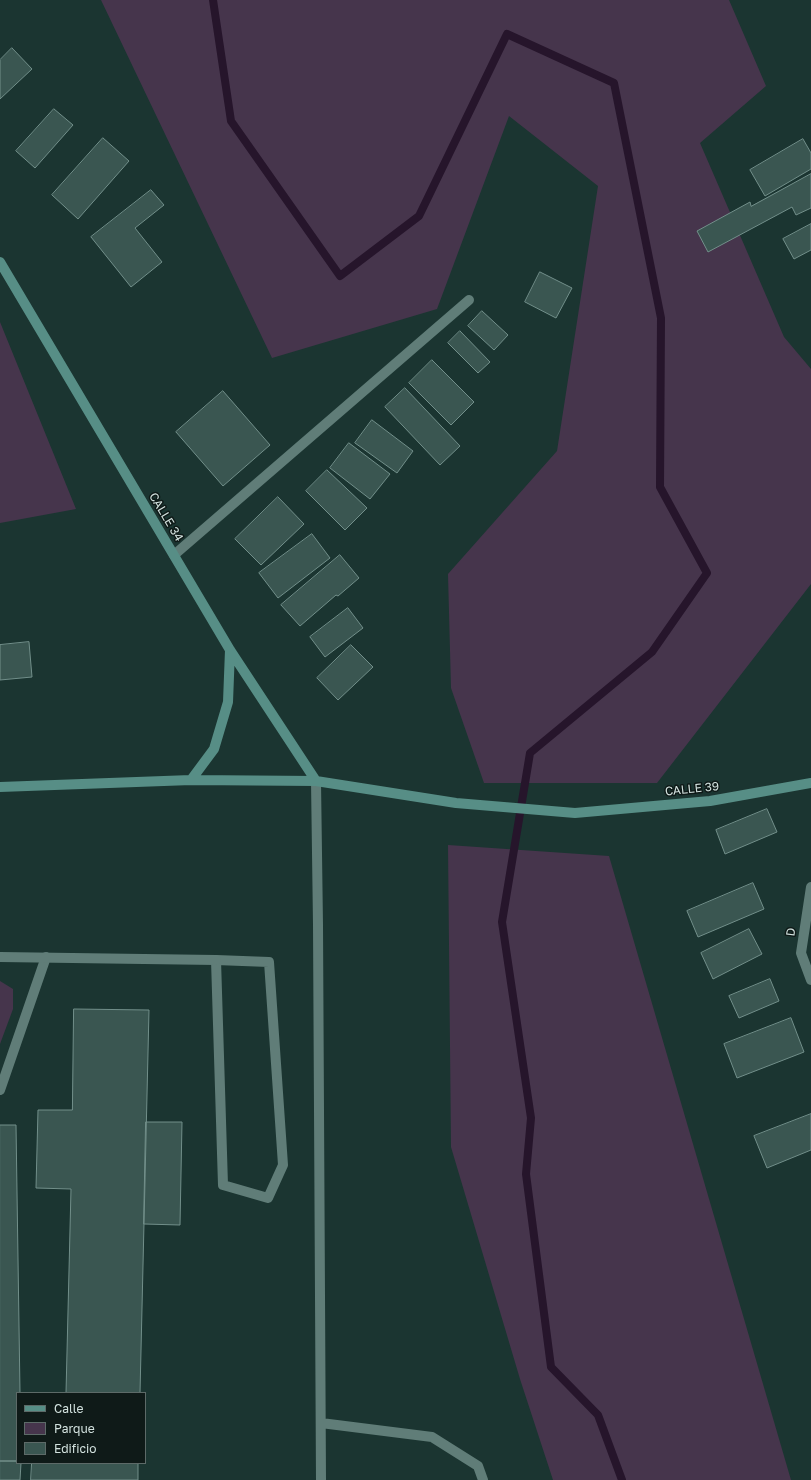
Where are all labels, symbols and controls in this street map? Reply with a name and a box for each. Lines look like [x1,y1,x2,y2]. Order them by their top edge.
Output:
street label: CALLE 34 [146,490,186,544]
street label: CALLE 39 [664,779,720,799]
street label: D [783,927,799,937]
legend [16,1392,146,1464]
text: Calle [54,1401,83,1416]
text: Parque [54,1421,95,1436]
text: Edificio [54,1441,96,1456]

